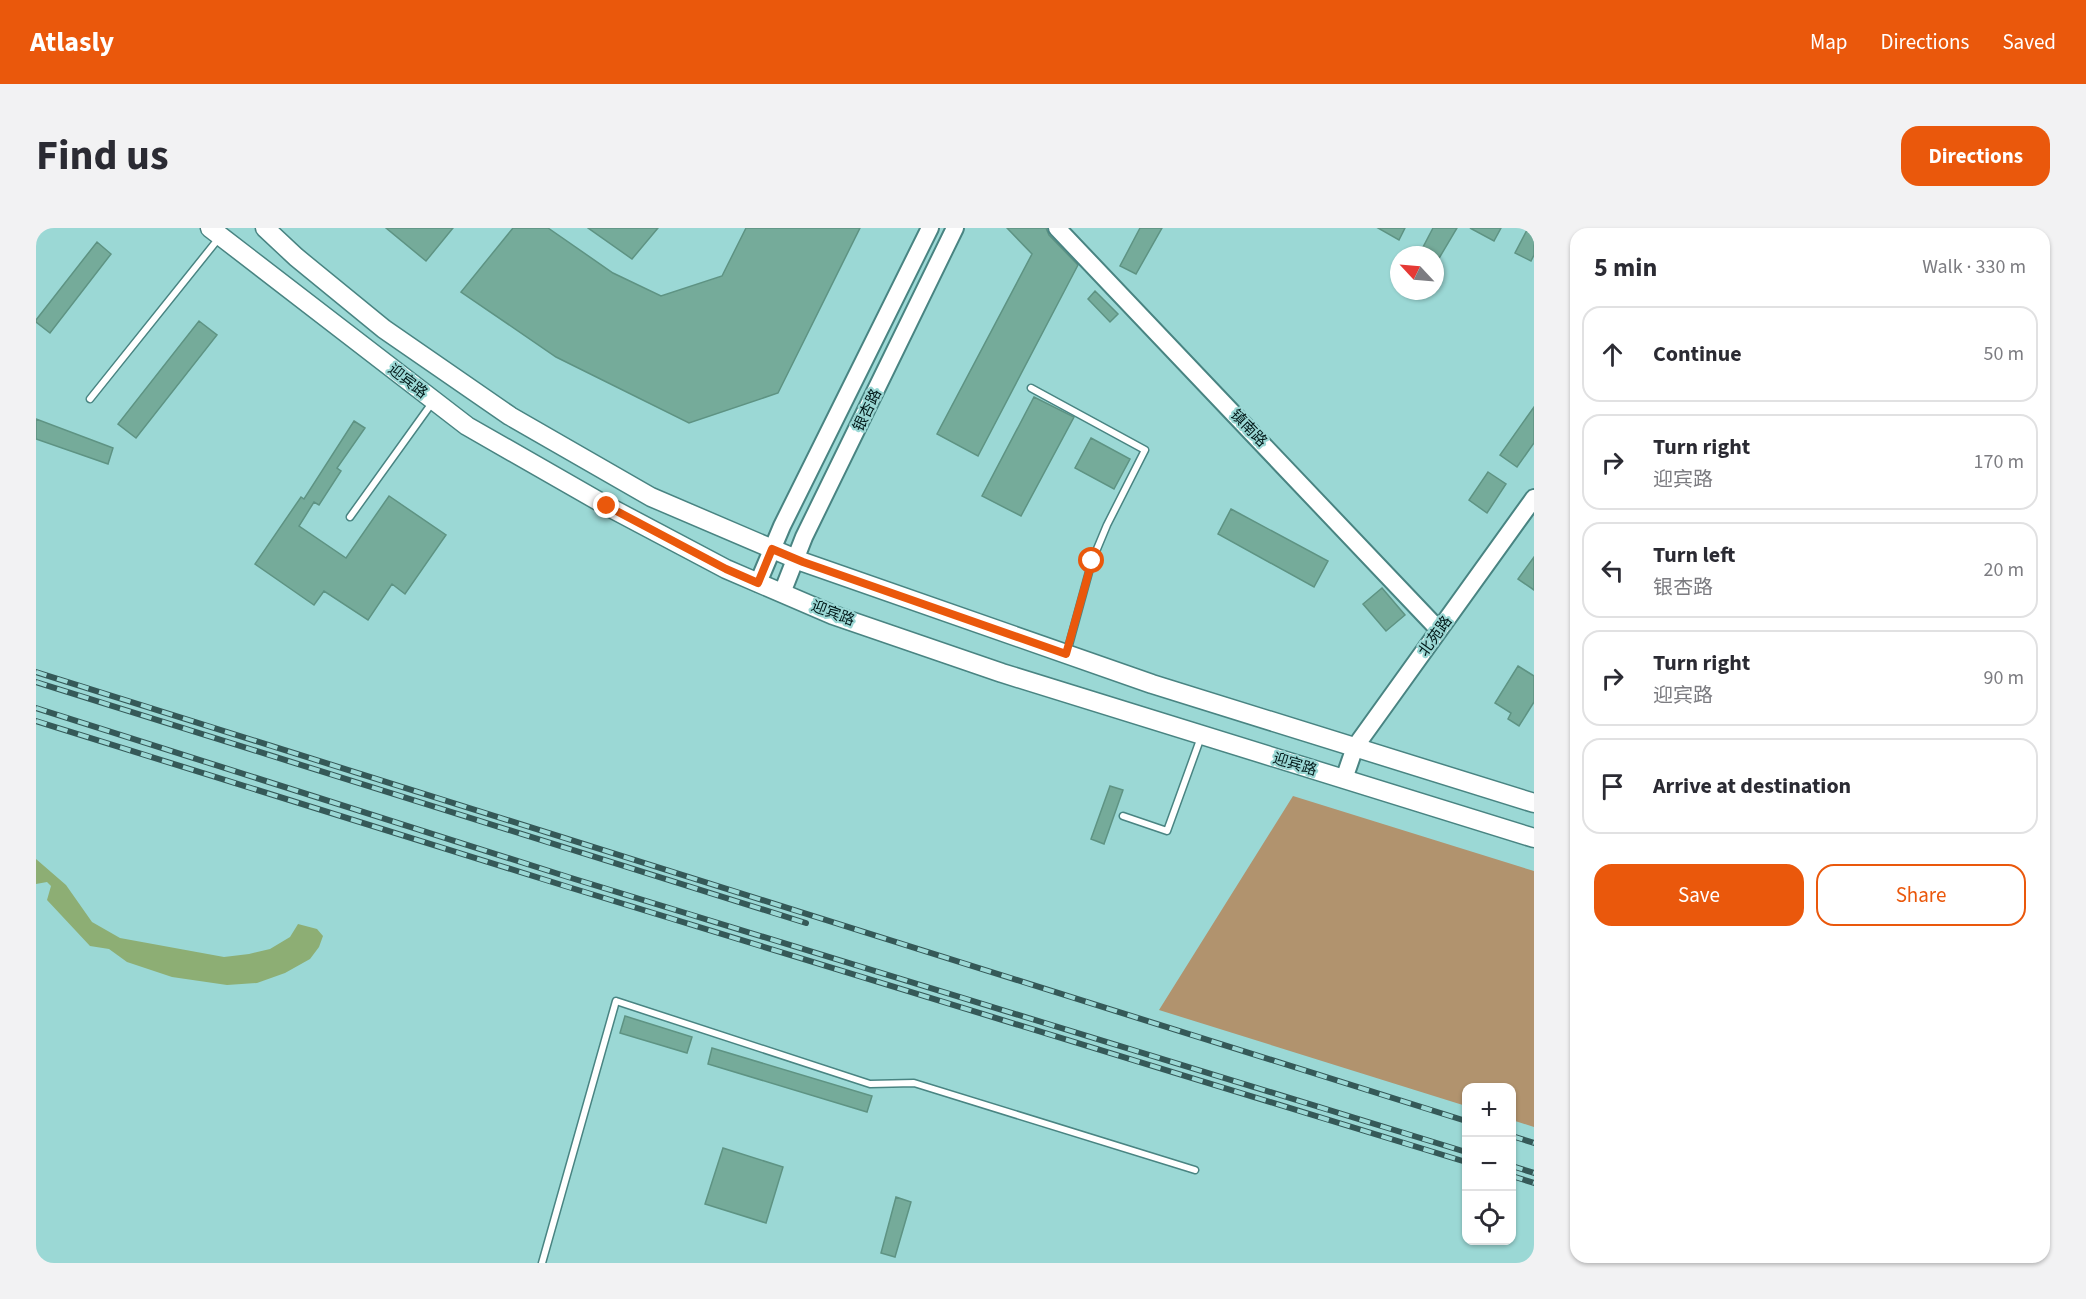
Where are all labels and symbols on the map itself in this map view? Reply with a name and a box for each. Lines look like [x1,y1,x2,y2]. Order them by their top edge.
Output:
north arrow [1390,246,1444,300]
street label: 迎宾路 [383,359,432,404]
street label: 银杏路 [848,385,887,435]
street label: 镇南路 [1225,405,1272,452]
route end [593,492,619,518]
route start [1078,547,1104,573]
street label: 迎宾路 [808,596,858,631]
street label: 北苑路 [1414,612,1457,661]
street label: 迎宾路 [1270,748,1319,781]

